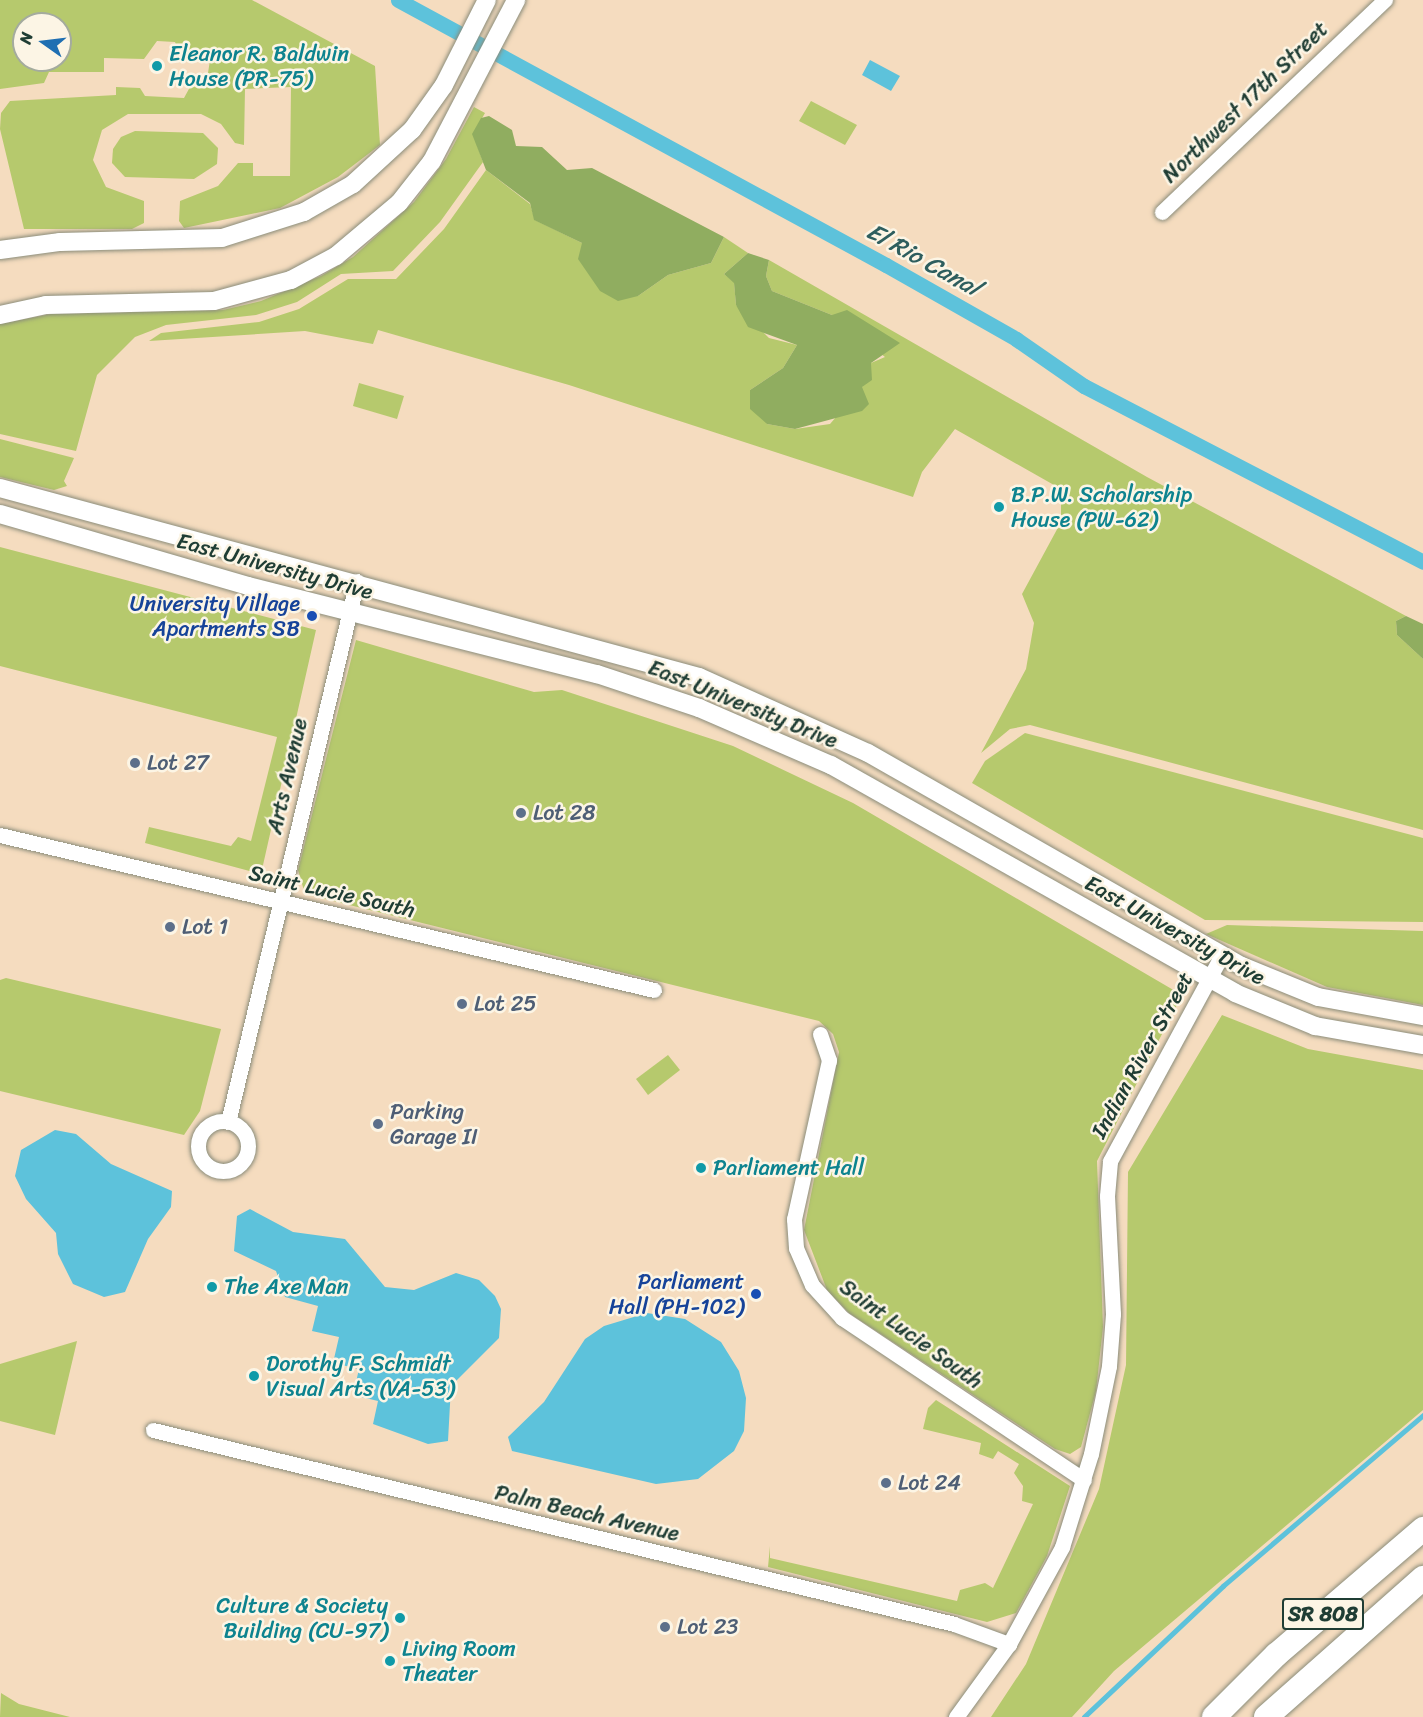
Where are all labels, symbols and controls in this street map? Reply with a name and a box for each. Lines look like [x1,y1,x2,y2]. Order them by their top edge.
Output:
north arrow [12,12,72,72]
street label: Northwest 17th Street [1156,16,1334,188]
text: N [11,29,41,47]
place label: Eleanor R. Baldwin House (PR-75) [169,40,349,92]
marker: Eleanor R. Baldwin House (PR-75) [150,59,164,73]
water label: El Rio Canal [861,217,985,303]
place label: B.P.W. Scholarship House (PW-62) [1011,481,1192,532]
marker: B.P.W. Scholarship House (PW-62) [992,500,1006,514]
street label: East University Drive [173,527,377,605]
place label: University Village Apartments SB [130,590,300,642]
marker: University Village Apartments SB [305,609,319,623]
street label: East University Drive [643,653,843,755]
street label: Arts Avenue [261,716,313,836]
place label: Lot 27 [147,750,209,776]
marker: Lot 27 [128,756,142,770]
place label: Lot 28 [533,800,596,826]
marker: Lot 28 [514,806,528,820]
street label: Saint Lucie South [246,859,418,923]
street label: East University Drive [1079,869,1271,991]
place label: Lot 1 [182,914,228,940]
marker: Lot 1 [163,920,177,934]
street label: Indian River Street [1085,967,1199,1143]
place label: Lot 25 [474,991,537,1017]
marker: Lot 25 [455,997,469,1011]
place label: Parking Garage II [390,1098,478,1150]
marker: Parking Garage II [371,1117,385,1131]
place label: Parliament Hall [713,1155,864,1181]
marker: Parliament Hall [694,1161,708,1175]
place label: Parliament Hall (PH-102) [608,1268,744,1320]
street label: Saint Lucie South [834,1273,988,1395]
place label: The Axe Man [224,1274,348,1300]
marker: The Axe Man [205,1280,219,1294]
marker: Parliament Hall (PH-102) [749,1287,763,1301]
place label: Dorothy F. Schmidt Visual Arts (VA-53) [266,1350,453,1402]
marker: Dorothy F. Schmidt Visual Arts (VA-53) [247,1369,261,1383]
place label: Lot 24 [898,1470,961,1496]
marker: Lot 24 [879,1476,893,1490]
street label: Palm Beach Avenue [492,1479,682,1547]
place label: Culture & Society Building (CU-97) [216,1592,388,1644]
road number: SR 808 [1281,1596,1365,1632]
marker: Culture & Society Building (CU-97) [393,1611,407,1625]
place label: Lot 23 [677,1614,738,1640]
marker: Lot 23 [658,1620,672,1634]
place label: Living Room Theater [402,1635,516,1687]
marker: Living Room Theater [383,1654,397,1668]

